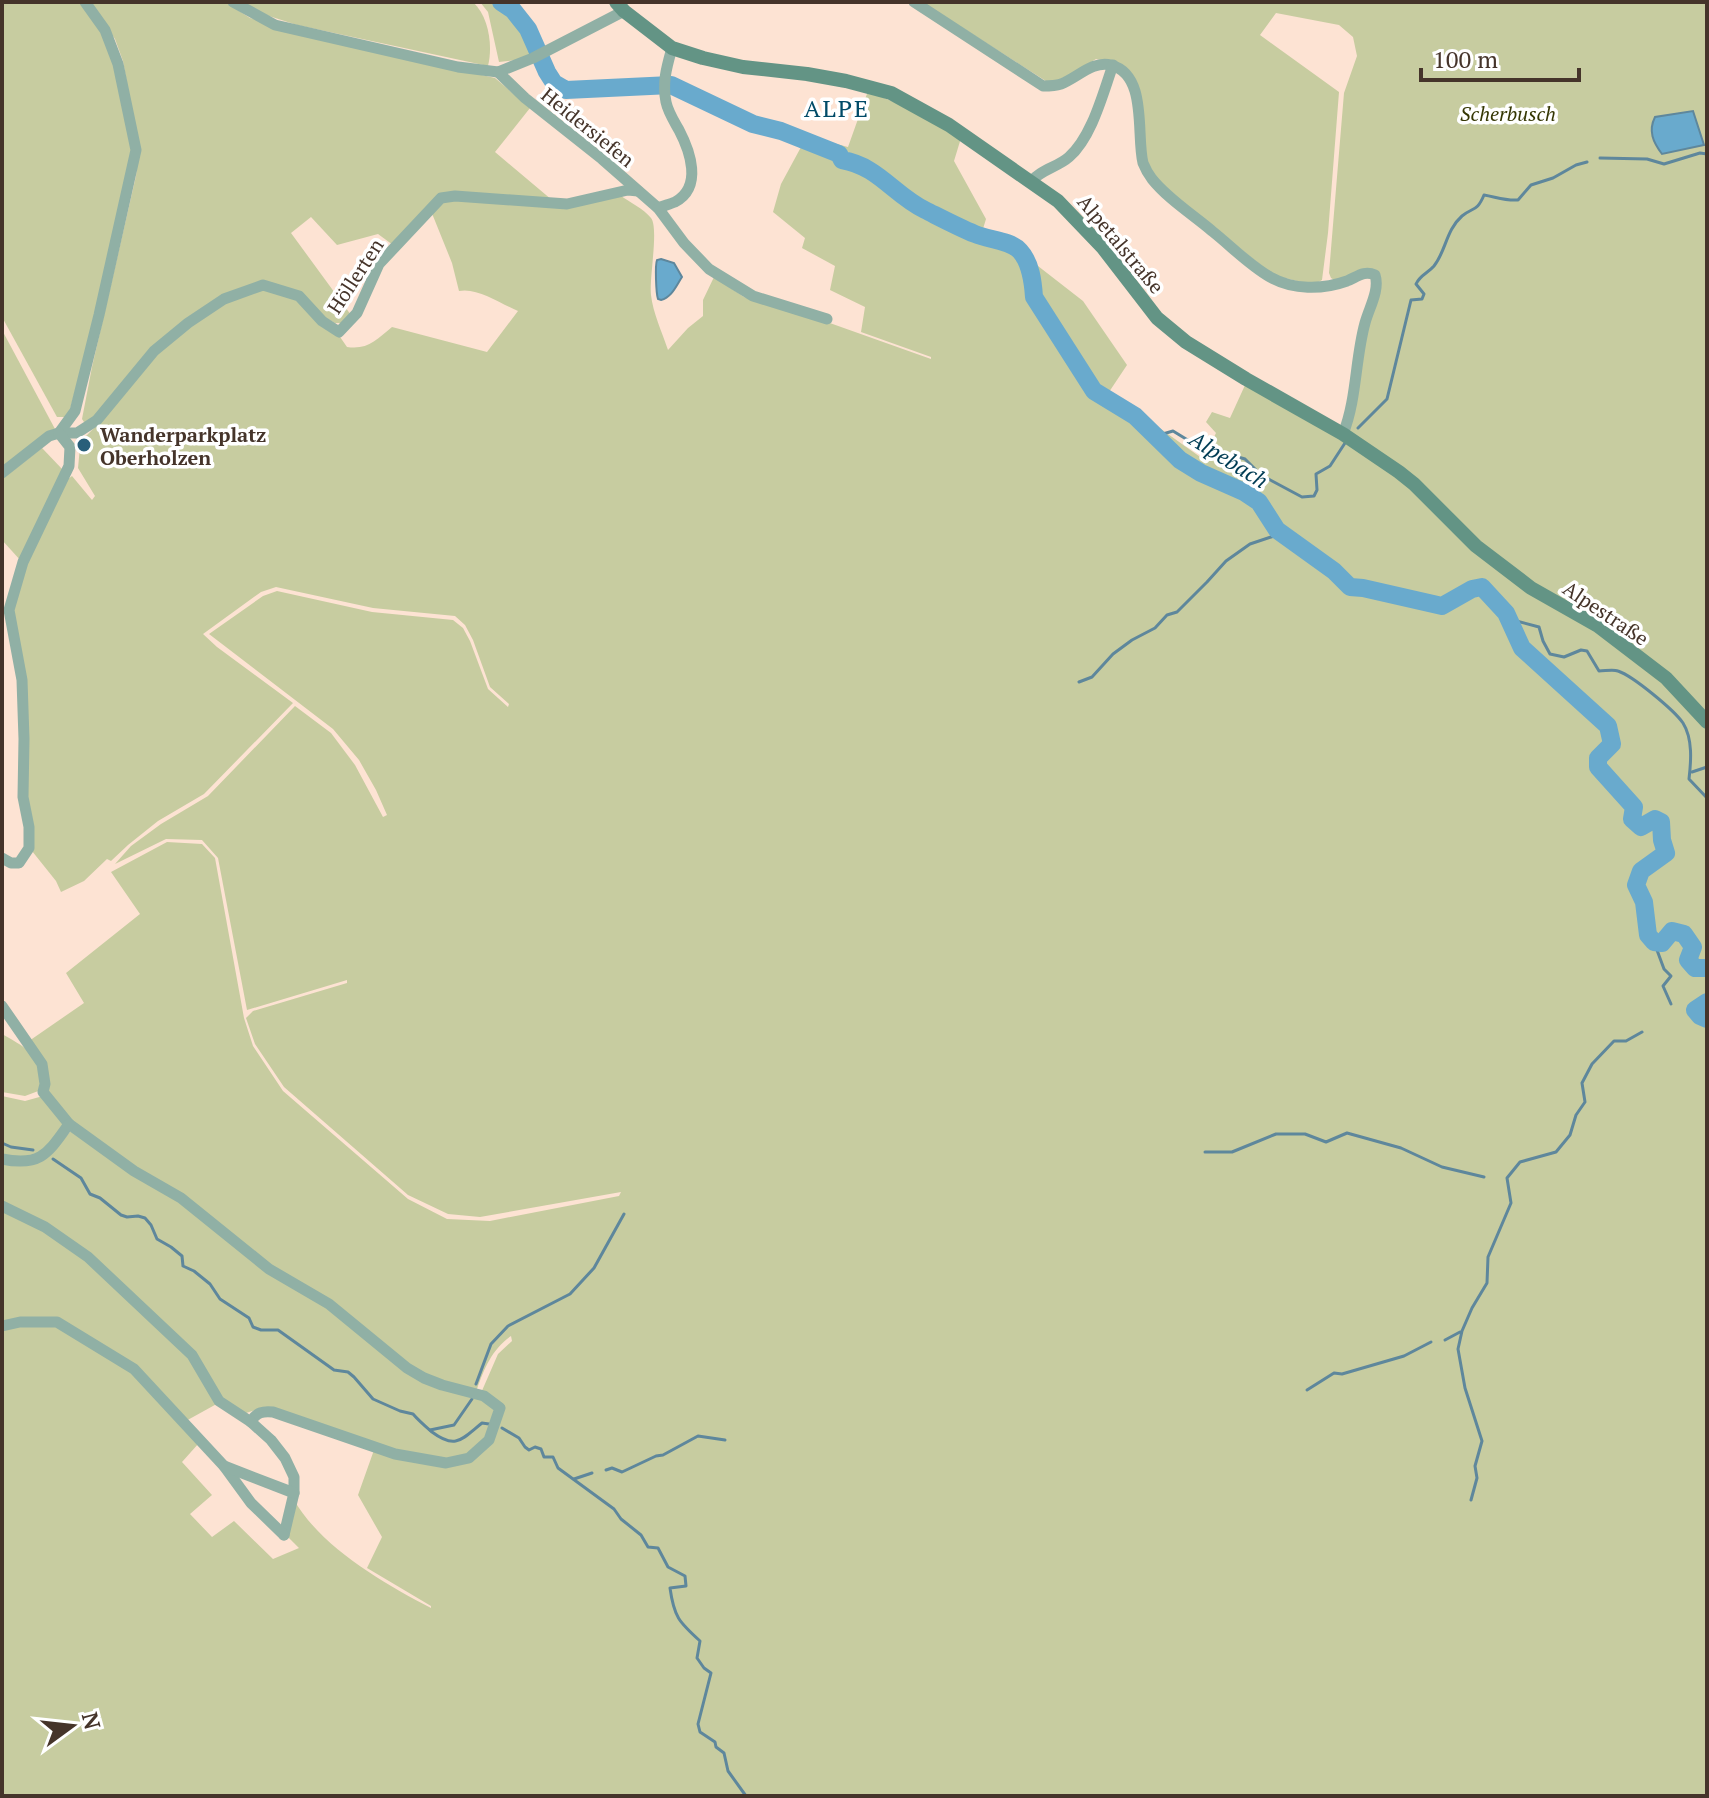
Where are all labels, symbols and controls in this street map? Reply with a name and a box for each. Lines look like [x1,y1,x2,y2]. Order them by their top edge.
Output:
scale bar [1421,32,1579,82]
text: 100 m [1433,43,1498,75]
street label: Heidersiefen [536,81,640,173]
district label: ALPE [804,92,870,124]
park label: Scherbusch [1460,100,1556,127]
street label: Alpetalstraße [1072,189,1170,299]
street label: Höllerten [321,233,389,319]
place label: Wanderparkplatz Oberholzen [100,421,266,471]
water label: Alpebach [1182,422,1274,494]
marker: Wanderparkplatz Oberholzen [75,436,93,454]
street label: Alpestraße [1558,574,1654,652]
north arrow [32,1686,112,1766]
text: N [76,1709,108,1733]

